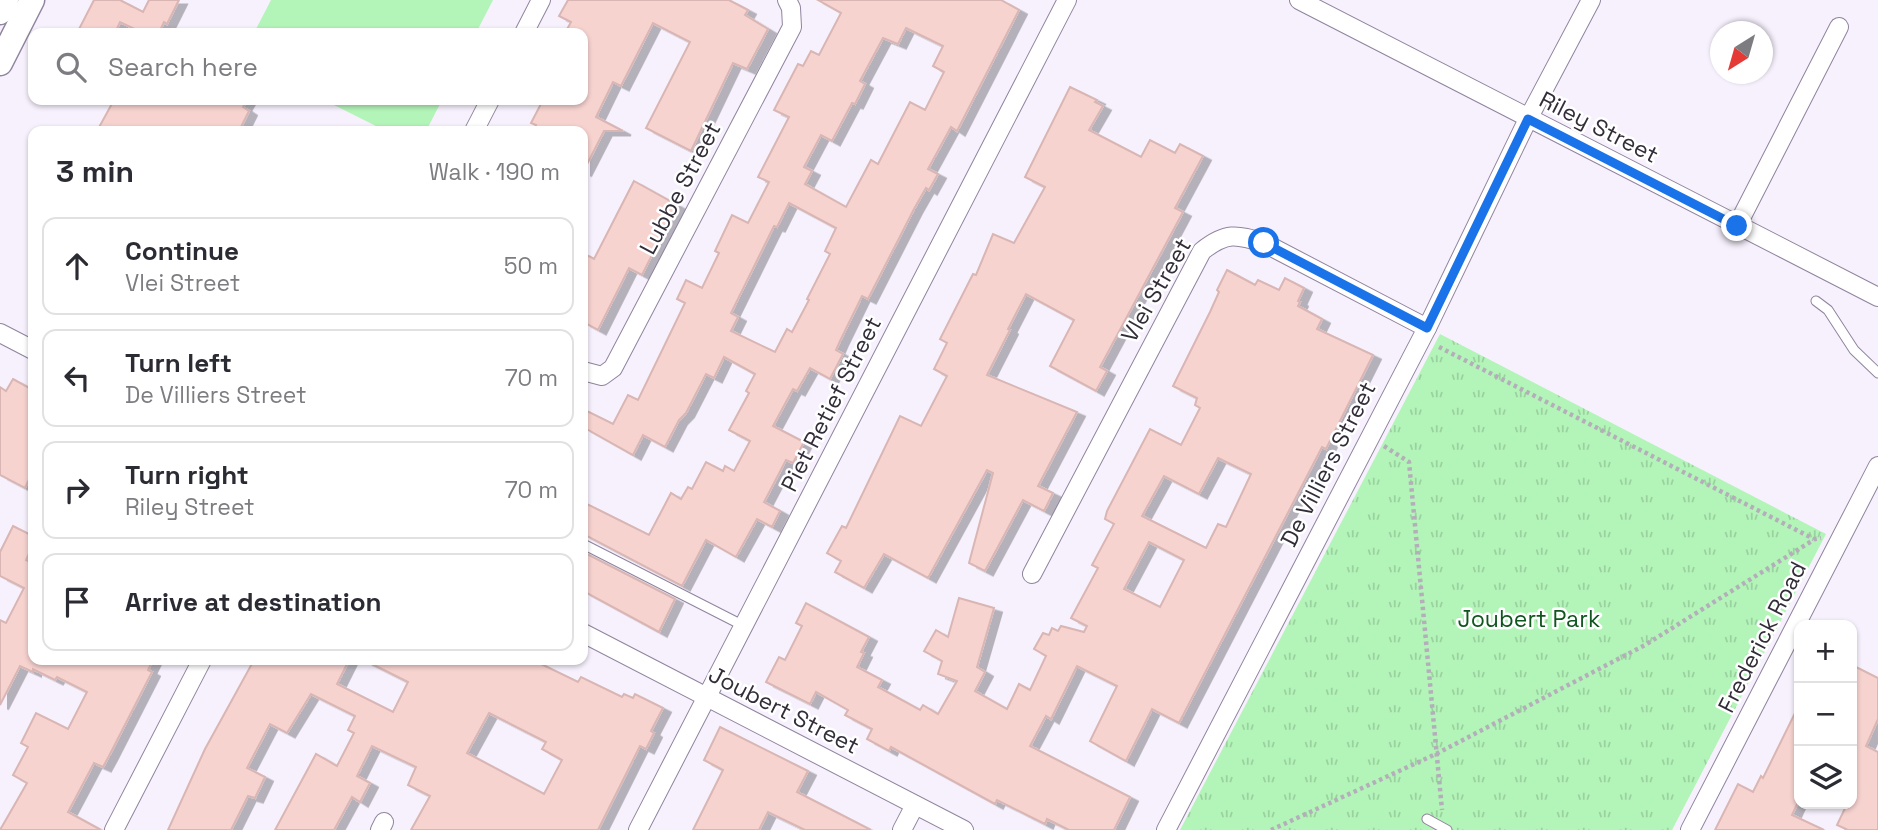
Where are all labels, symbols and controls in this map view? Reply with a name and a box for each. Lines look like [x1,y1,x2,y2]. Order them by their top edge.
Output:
north arrow [1710,21,1773,84]
search box [28,28,588,105]
icon: search [52,48,90,86]
text: Search here [108,50,258,84]
street label: Riley Street [1534,84,1664,170]
street label: Lubbe Street [632,117,728,259]
text: 3 min [56,152,134,191]
text: Walk · 190 m [429,157,560,187]
route end [1721,210,1752,241]
route start [1248,227,1279,258]
street label: Vlei Street [1114,233,1198,347]
text: Continue [125,234,239,268]
icon: ahead [58,247,96,285]
text: 50 m [504,251,558,281]
text: Vlei Street [125,268,240,298]
street label: Piet Retief Street [774,311,888,497]
text: Turn left [125,346,232,380]
icon: left [58,359,96,397]
text: 70 m [505,363,558,393]
street label: De Villiers Street [1273,376,1383,552]
text: De Villiers Street [125,380,307,410]
text: Turn right [125,458,249,492]
icon: right [58,471,96,509]
text: 70 m [505,475,558,505]
text: Riley Street [125,492,255,522]
street label: Frederick Road [1711,556,1813,718]
icon: arrive [58,583,96,621]
text: Arrive at destination [125,585,382,619]
park label: Joubert Park [1458,604,1600,634]
map controls [1794,620,1857,809]
button: + [1794,620,1857,683]
street label: Joubert Street [704,659,864,761]
button: − [1794,683,1857,746]
button: layers [1794,746,1857,809]

